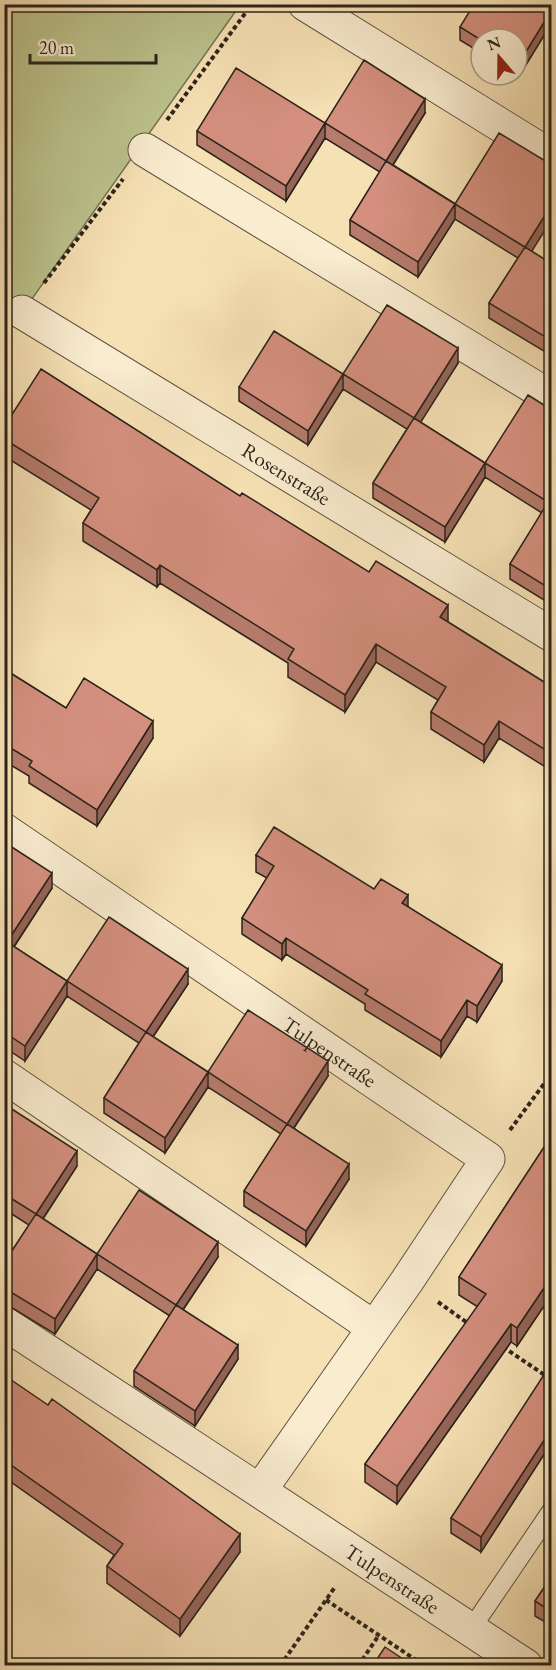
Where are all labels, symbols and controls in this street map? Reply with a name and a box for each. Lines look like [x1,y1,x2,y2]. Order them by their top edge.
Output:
scale bar [30,27,156,65]
north arrow [469,27,529,87]
text: N [484,31,504,55]
text: 20 m [39,36,74,59]
street label: Rosenstraße [237,436,336,511]
street label: Tulpenstraße [278,1010,382,1093]
street label: Tulpenstraße [340,1537,445,1619]

